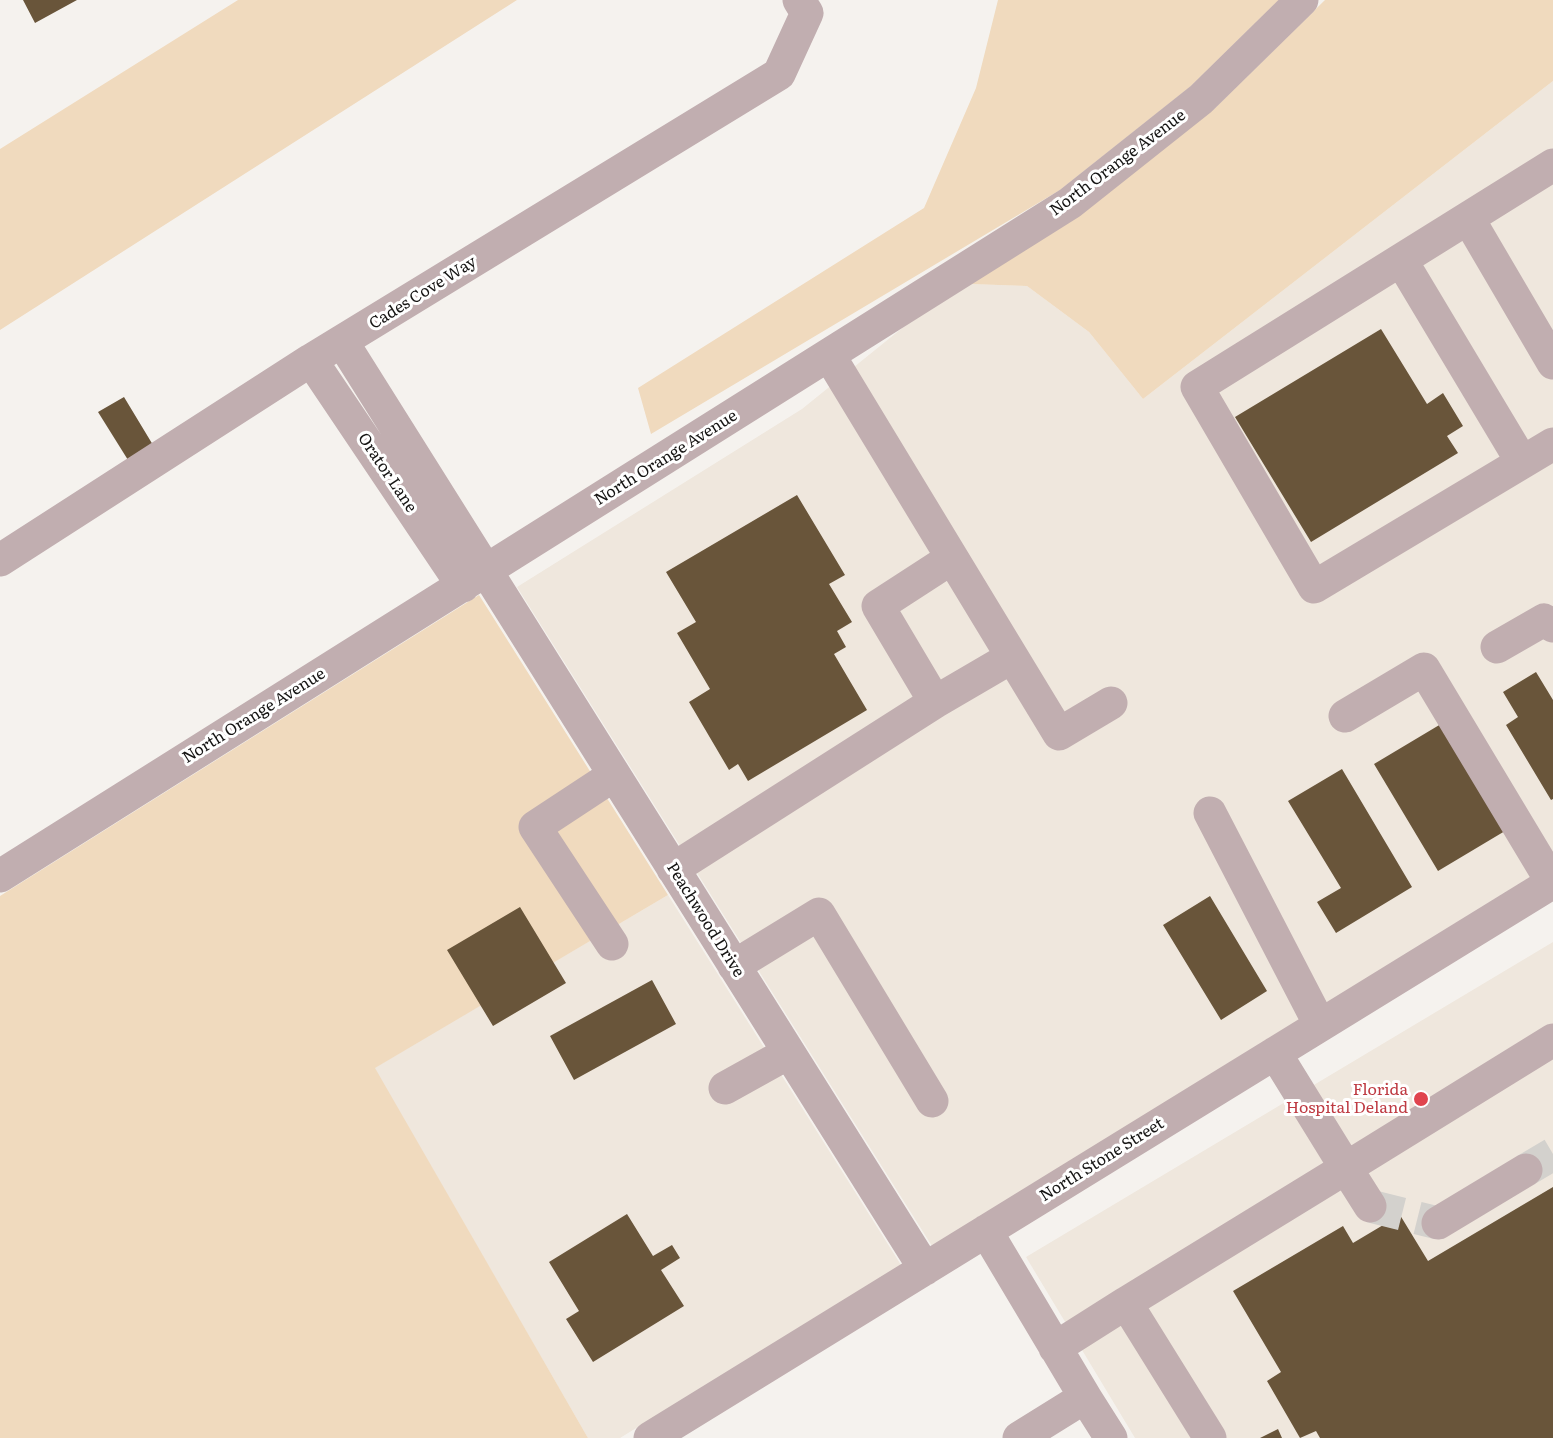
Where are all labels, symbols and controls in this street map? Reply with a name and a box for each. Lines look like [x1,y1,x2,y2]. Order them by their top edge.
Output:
street label: North Orange Avenue [1046,106,1190,220]
street label: Cades Cove Way [366,252,480,334]
street label: North Orange Avenue [591,406,741,510]
street label: Orator Lane [353,430,421,516]
street label: North Orange Avenue [179,664,329,768]
street label: Peachwood Drive [662,859,748,981]
place label: Florida Hospital Deland [1286,1080,1408,1118]
marker: Florida Hospital Deland [1412,1090,1430,1108]
street label: North Stone Street [1037,1114,1167,1206]

